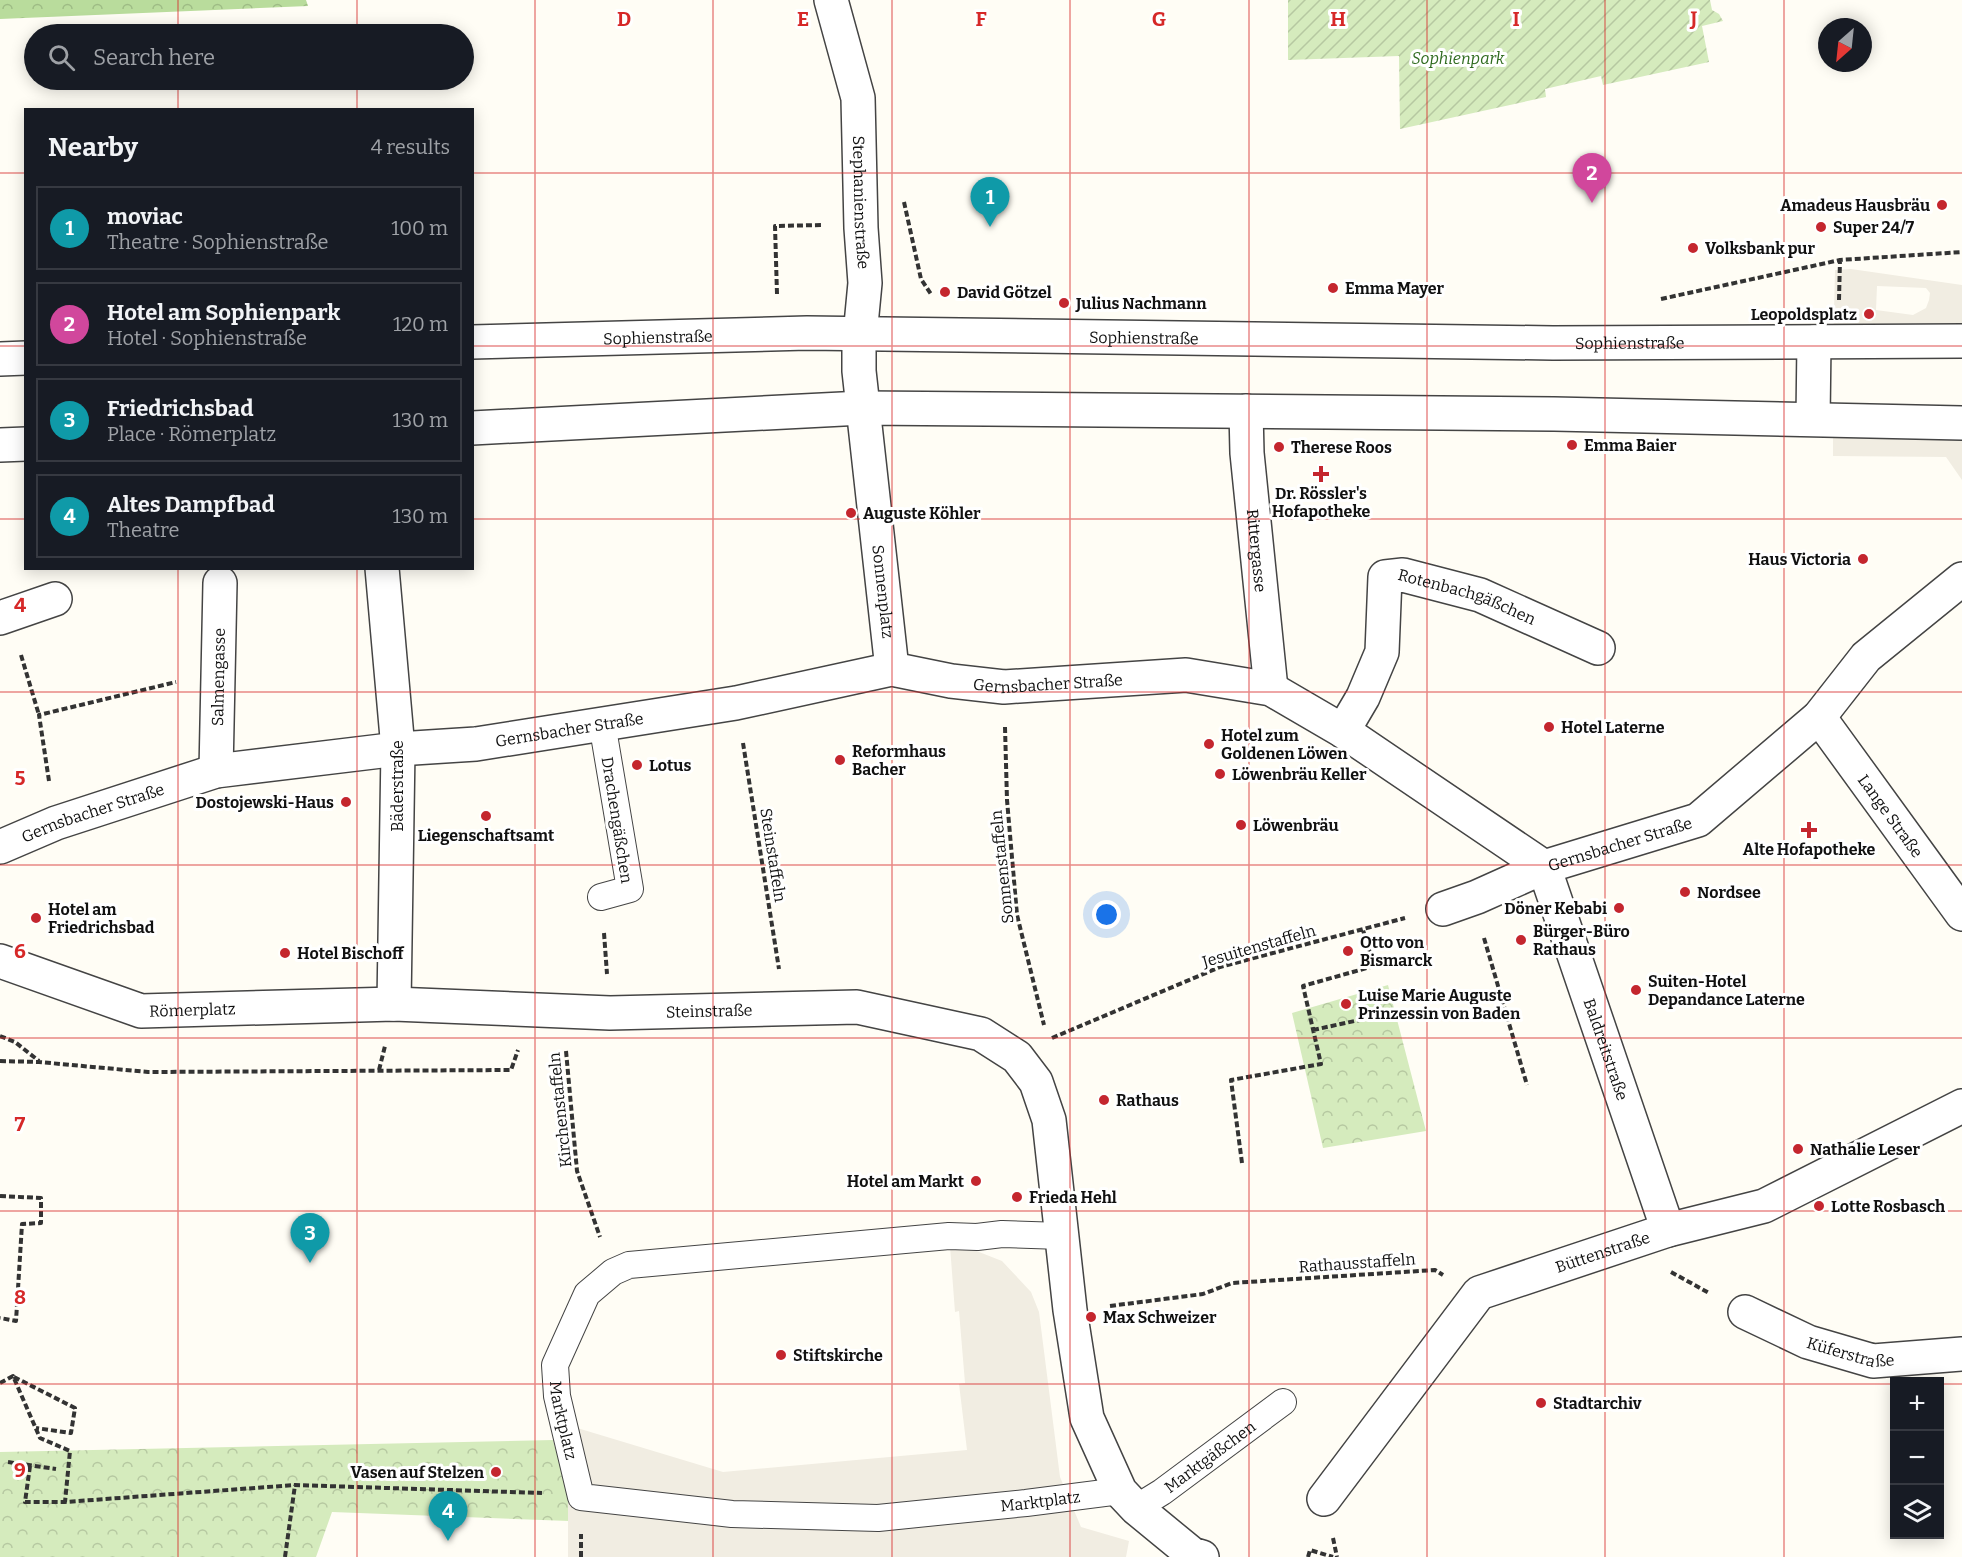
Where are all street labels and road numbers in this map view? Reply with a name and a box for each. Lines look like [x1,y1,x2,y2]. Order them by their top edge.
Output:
street label: Stephanienstraße [849,135,873,270]
street label: Sophienstraße [603,326,713,348]
street label: Sophienstraße [1089,327,1199,348]
street label: Sophienstraße [1575,333,1685,352]
street label: Rittergasse [1243,508,1271,593]
street label: Sonnenplatz [869,544,898,640]
street label: Rotenbachgäßchen [1396,565,1539,628]
street label: Salmengasse [207,628,229,726]
street label: Gernsbacher Straße [972,670,1123,697]
street label: Gernsbacher Straße [494,708,645,750]
street label: Bäderstraße [388,740,407,832]
street label: Drachengäßchen [598,755,636,885]
street label: Lange Straße [1854,771,1927,861]
street label: Gernsbacher Straße [18,779,166,846]
street label: Steinstaffeln [756,807,790,903]
street label: Sonnenstaffeln [987,809,1017,925]
street label: Gernsbacher Straße [1546,813,1694,875]
street label: Jesuitenstaffeln [1199,921,1318,972]
street label: Baldreitstraße [1580,996,1632,1103]
street label: Römerplatz [149,999,236,1020]
street label: Steinstraße [666,1000,753,1021]
street label: Kirchenstaffeln [545,1052,575,1168]
street label: Büttenstraße [1553,1227,1652,1276]
street label: Rathausstaffeln [1298,1249,1416,1277]
street label: Küferstraße [1805,1333,1895,1371]
street label: Marktplatz [547,1380,581,1462]
street label: Marktgäßchen [1161,1416,1259,1497]
street label: Marktplatz [999,1487,1082,1515]

